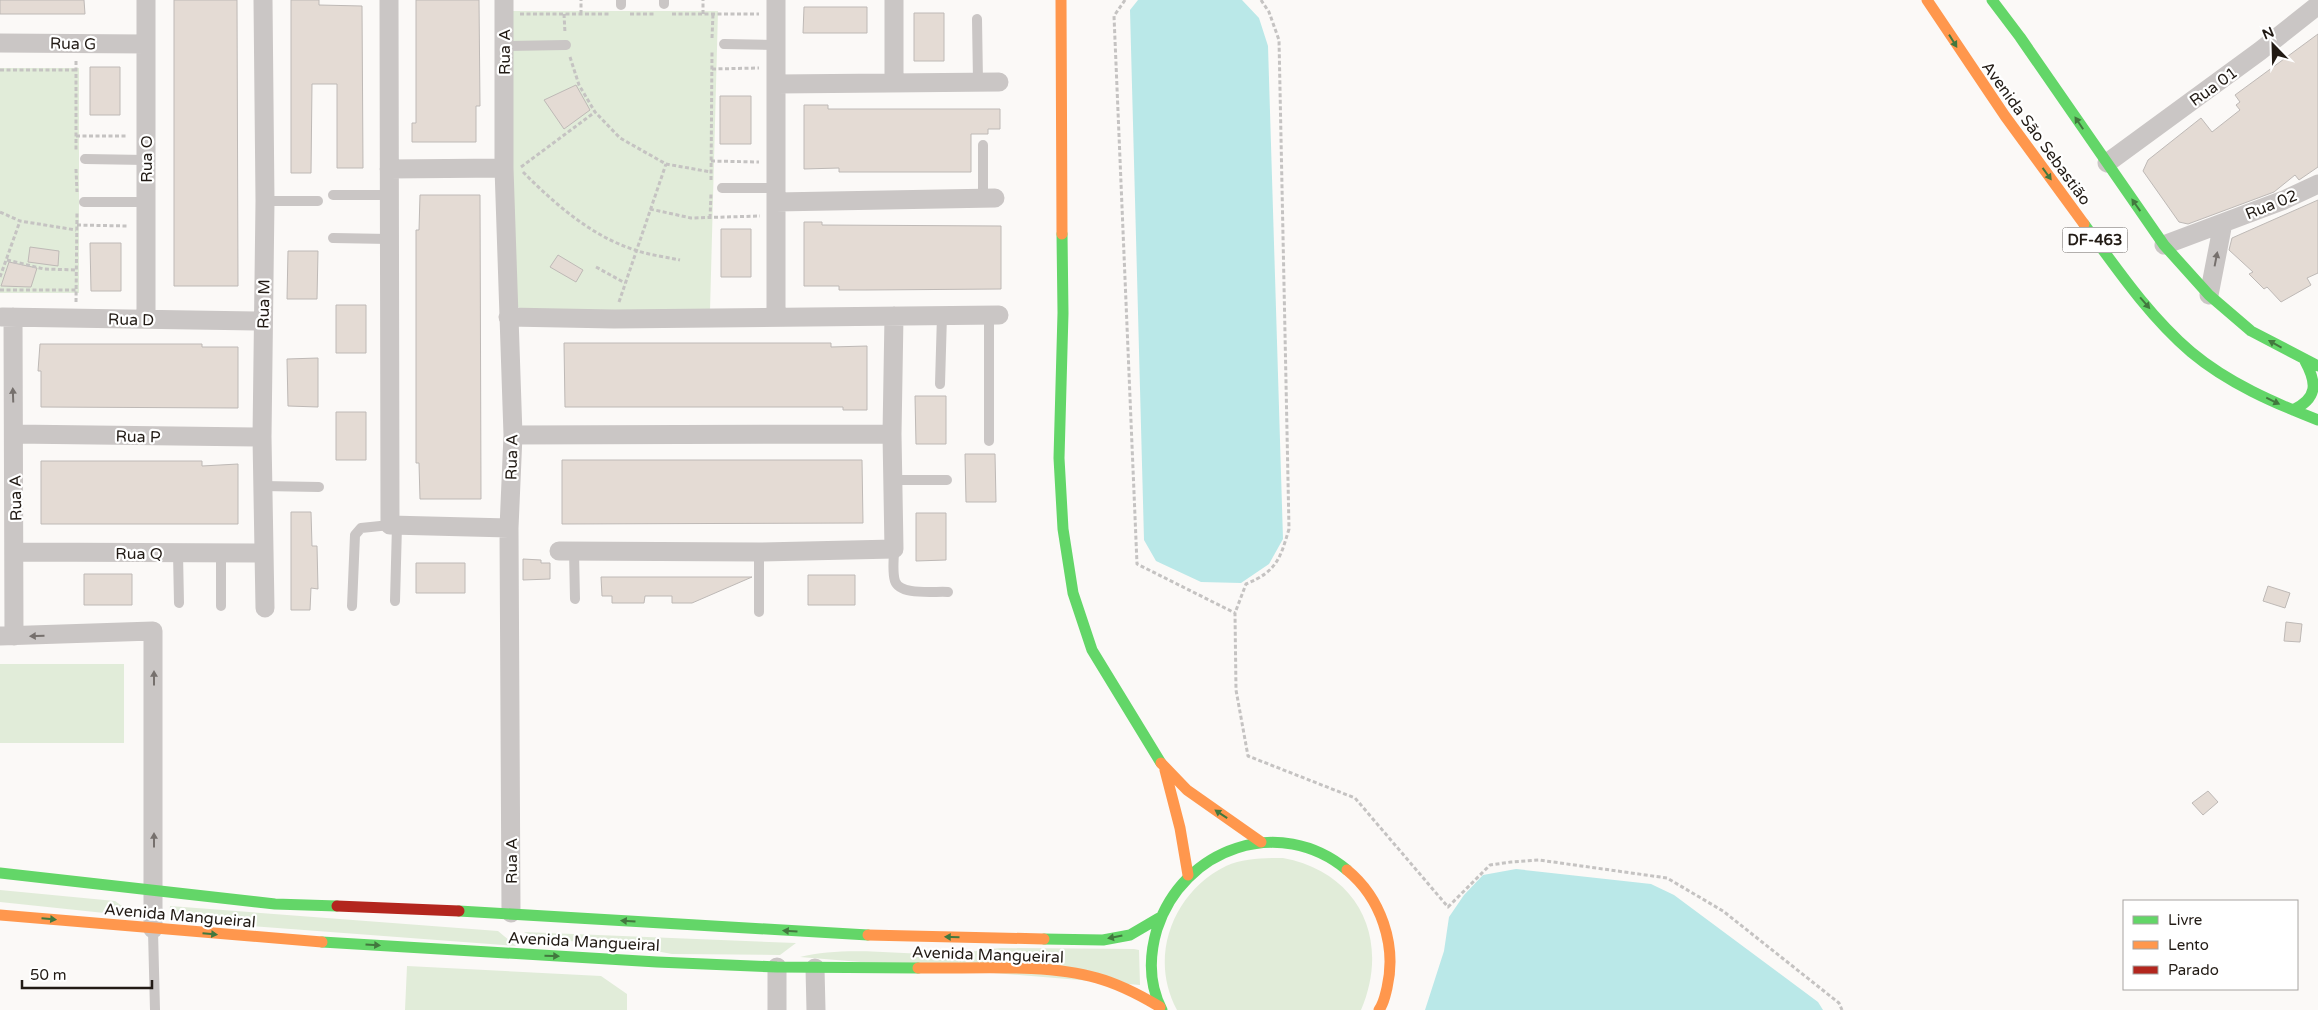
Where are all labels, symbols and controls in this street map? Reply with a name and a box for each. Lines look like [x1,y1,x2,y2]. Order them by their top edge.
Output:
north arrow [2248,20,2298,70]
text: N [2260,23,2277,44]
street label: Rua A [495,29,515,75]
street label: Rua G [50,34,96,54]
one-way arrow [1949,35,1958,48]
street label: Avenida São Sebastião [1977,58,2095,209]
street label: Rua 01 [2186,63,2241,111]
one-way arrow [2074,116,2084,130]
street label: Rua O [137,135,157,183]
one-way arrow [2042,167,2052,181]
street label: Rua 02 [2242,185,2300,224]
one-way arrow [2131,198,2141,212]
road number: DF-463 [2062,228,2128,252]
one-way arrow [2212,251,2220,266]
street label: Rua M [254,279,274,329]
one-way arrow [2140,297,2151,310]
street label: Rua D [108,310,154,330]
one-way arrow [2267,340,2282,348]
one-way arrow [9,387,17,403]
one-way arrow [2266,397,2280,405]
street label: Rua P [115,427,161,447]
street label: Rua A [502,434,522,480]
street label: Rua A [6,475,26,521]
street label: Rua Q [115,544,163,564]
one-way arrow [29,632,45,640]
one-way arrow [150,669,158,685]
one-way arrow [1214,809,1227,819]
one-way arrow [150,832,158,848]
street label: Rua A [502,838,522,884]
street label: Avenida Mangueiral [103,899,256,933]
legend [2123,900,2298,990]
text: Livre [2168,911,2202,929]
one-way arrow [41,916,57,924]
one-way arrow [620,916,636,924]
one-way arrow [782,927,798,935]
street label: Avenida Mangueiral [508,928,660,956]
one-way arrow [203,930,219,938]
one-way arrow [944,933,960,941]
one-way arrow [1106,934,1122,942]
text: Lento [2168,936,2209,954]
one-way arrow [365,942,381,950]
street label: Avenida Mangueiral [912,942,1064,968]
one-way arrow [544,952,560,960]
scale bar [22,958,152,990]
text: Parado [2168,961,2219,979]
text: 50 m [30,966,67,984]

